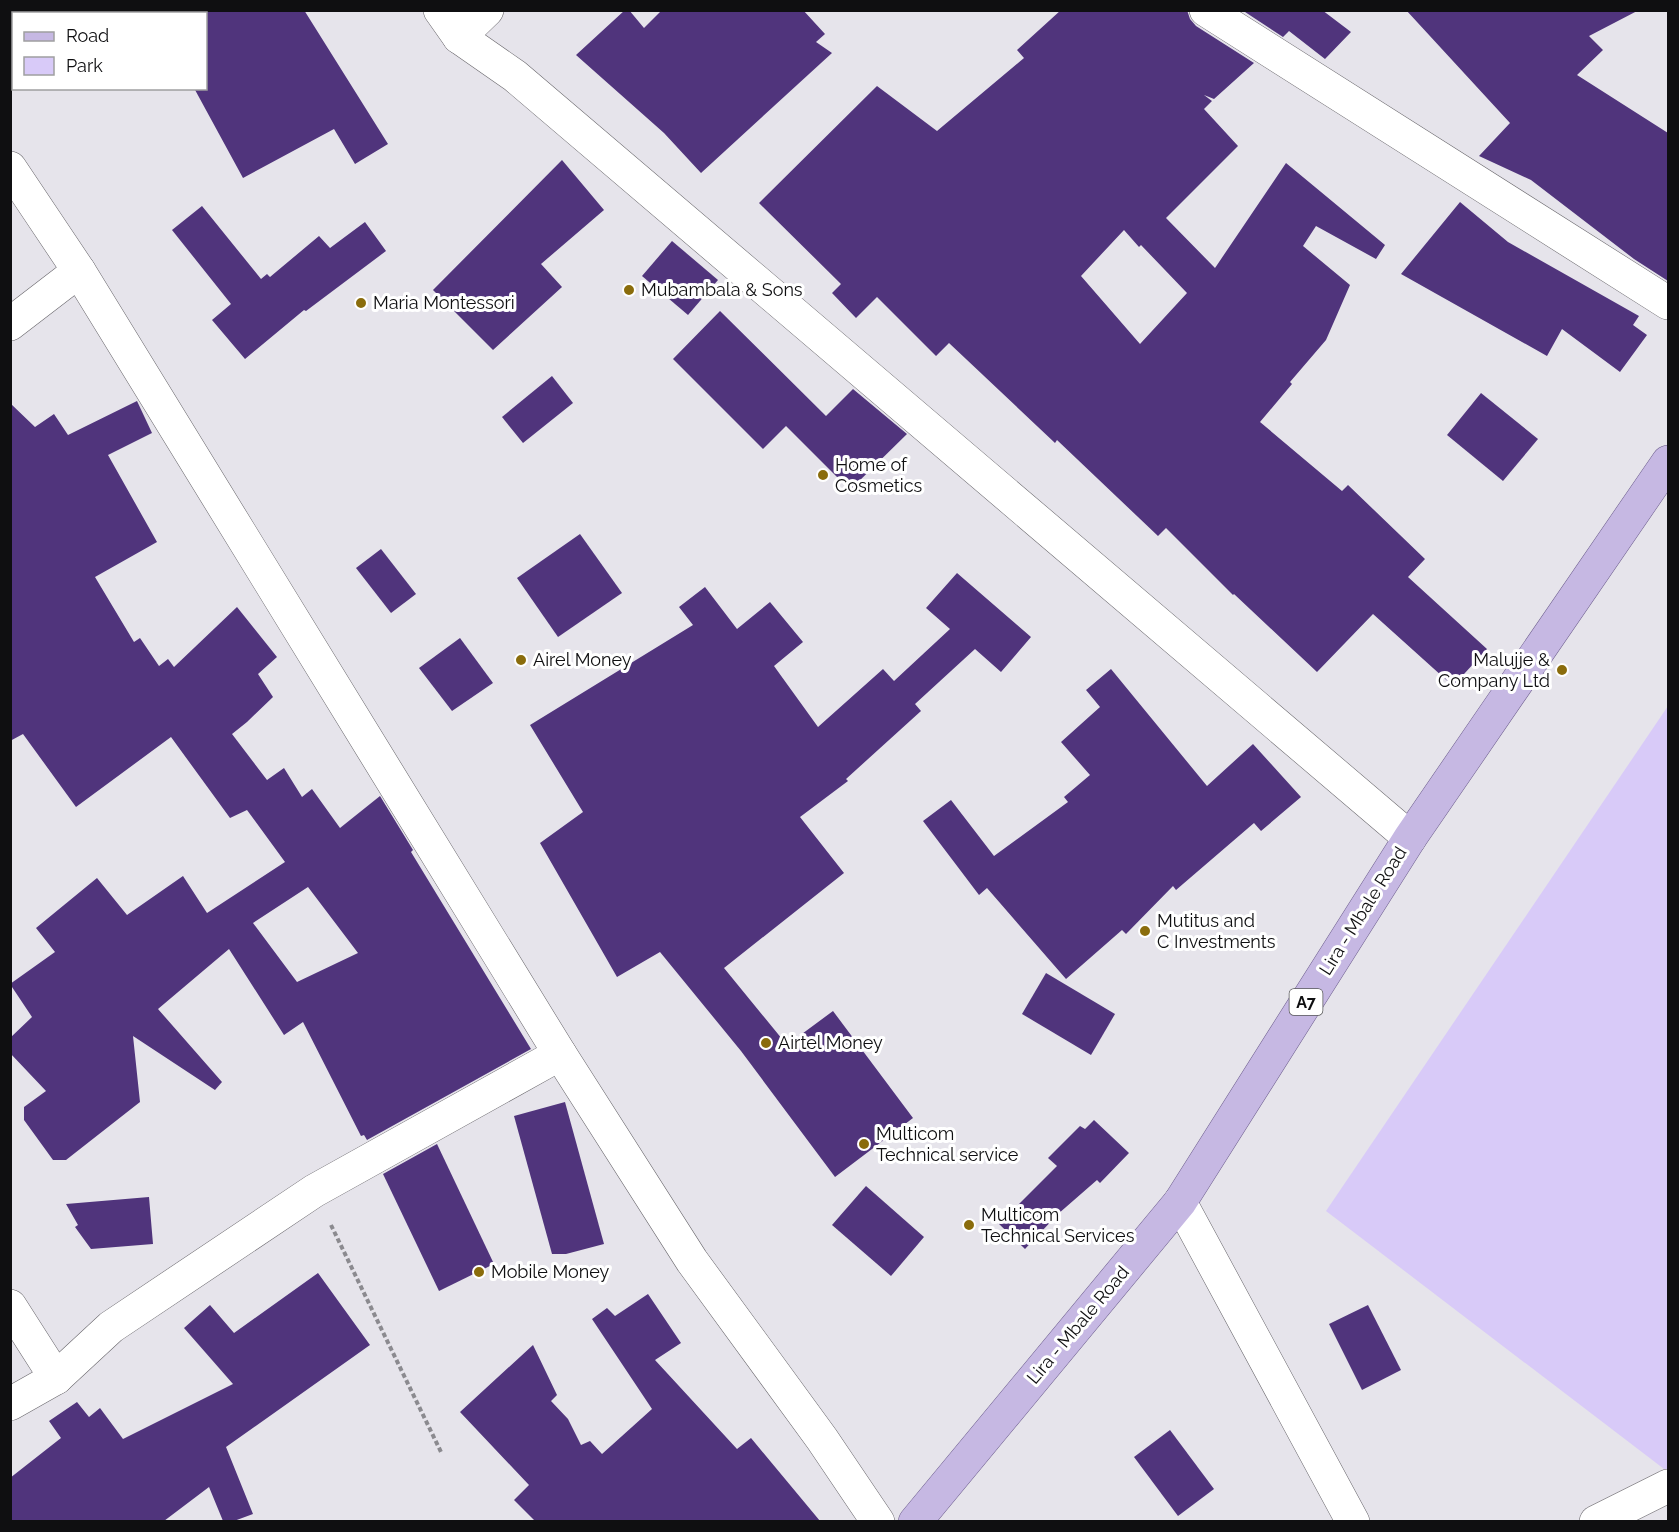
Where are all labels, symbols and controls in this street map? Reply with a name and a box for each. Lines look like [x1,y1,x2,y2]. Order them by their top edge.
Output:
legend [12,12,207,90]
text: Road [66,25,109,46]
text: Park [66,55,103,76]
place label: Mubambala & Sons [641,279,803,300]
marker: Mubambala & Sons [622,283,636,297]
place label: Maria Montessori [373,292,515,313]
marker: Maria Montessori [354,296,368,310]
place label: Home of Cosmetics [835,454,923,496]
marker: Home of Cosmetics [816,468,830,482]
place label: Airel Money [533,649,632,670]
place label: Malujje & Company Ltd [1438,649,1550,691]
marker: Airel Money [514,653,528,667]
marker: Malujje & Company Ltd [1555,663,1569,677]
street label: Lira - Mbale Road [1315,843,1410,979]
place label: Mutitus and C Investments [1157,910,1276,952]
marker: Mutitus and C Investments [1138,924,1152,938]
road number: A7 [1290,989,1322,1015]
place label: Airtel Money [778,1032,883,1053]
marker: Airtel Money [759,1036,773,1050]
place label: Multicom Technical service [876,1123,1019,1165]
marker: Multicom Technical service [857,1137,871,1151]
place label: Multicom Technical Services [981,1204,1135,1246]
marker: Multicom Technical Services [962,1218,976,1232]
place label: Mobile Money [491,1261,610,1282]
street label: Lira - Mbale Road [1022,1262,1133,1388]
marker: Mobile Money [472,1265,486,1279]

